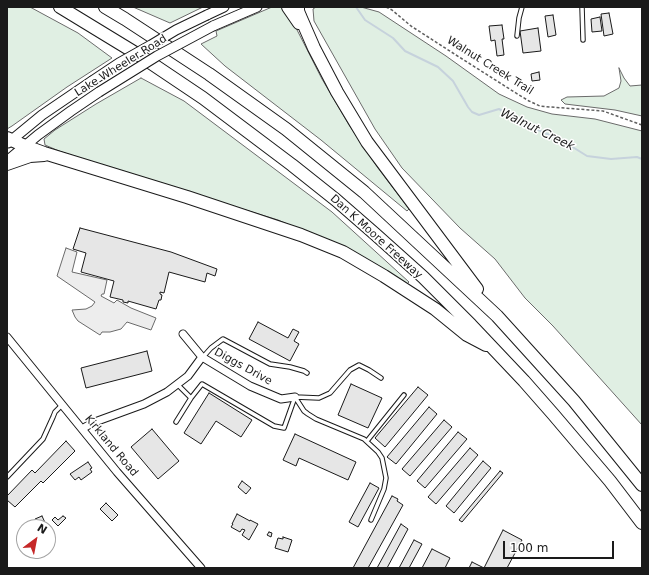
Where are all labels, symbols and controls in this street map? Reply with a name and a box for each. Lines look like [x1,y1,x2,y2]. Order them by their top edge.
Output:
street label: Lake Wheeler Road [73,32,169,100]
street label: Walnut Creek Trail [444,34,536,98]
water label: Walnut Creek [498,106,576,154]
street label: Dan K Moore Freeway [327,192,425,282]
street label: Diggs Drive [212,346,274,388]
street label: Kirkland Road [82,413,140,479]
north arrow [16,519,56,559]
text: N [35,521,49,537]
scale bar [505,533,616,559]
text: 100 m [510,541,548,555]

